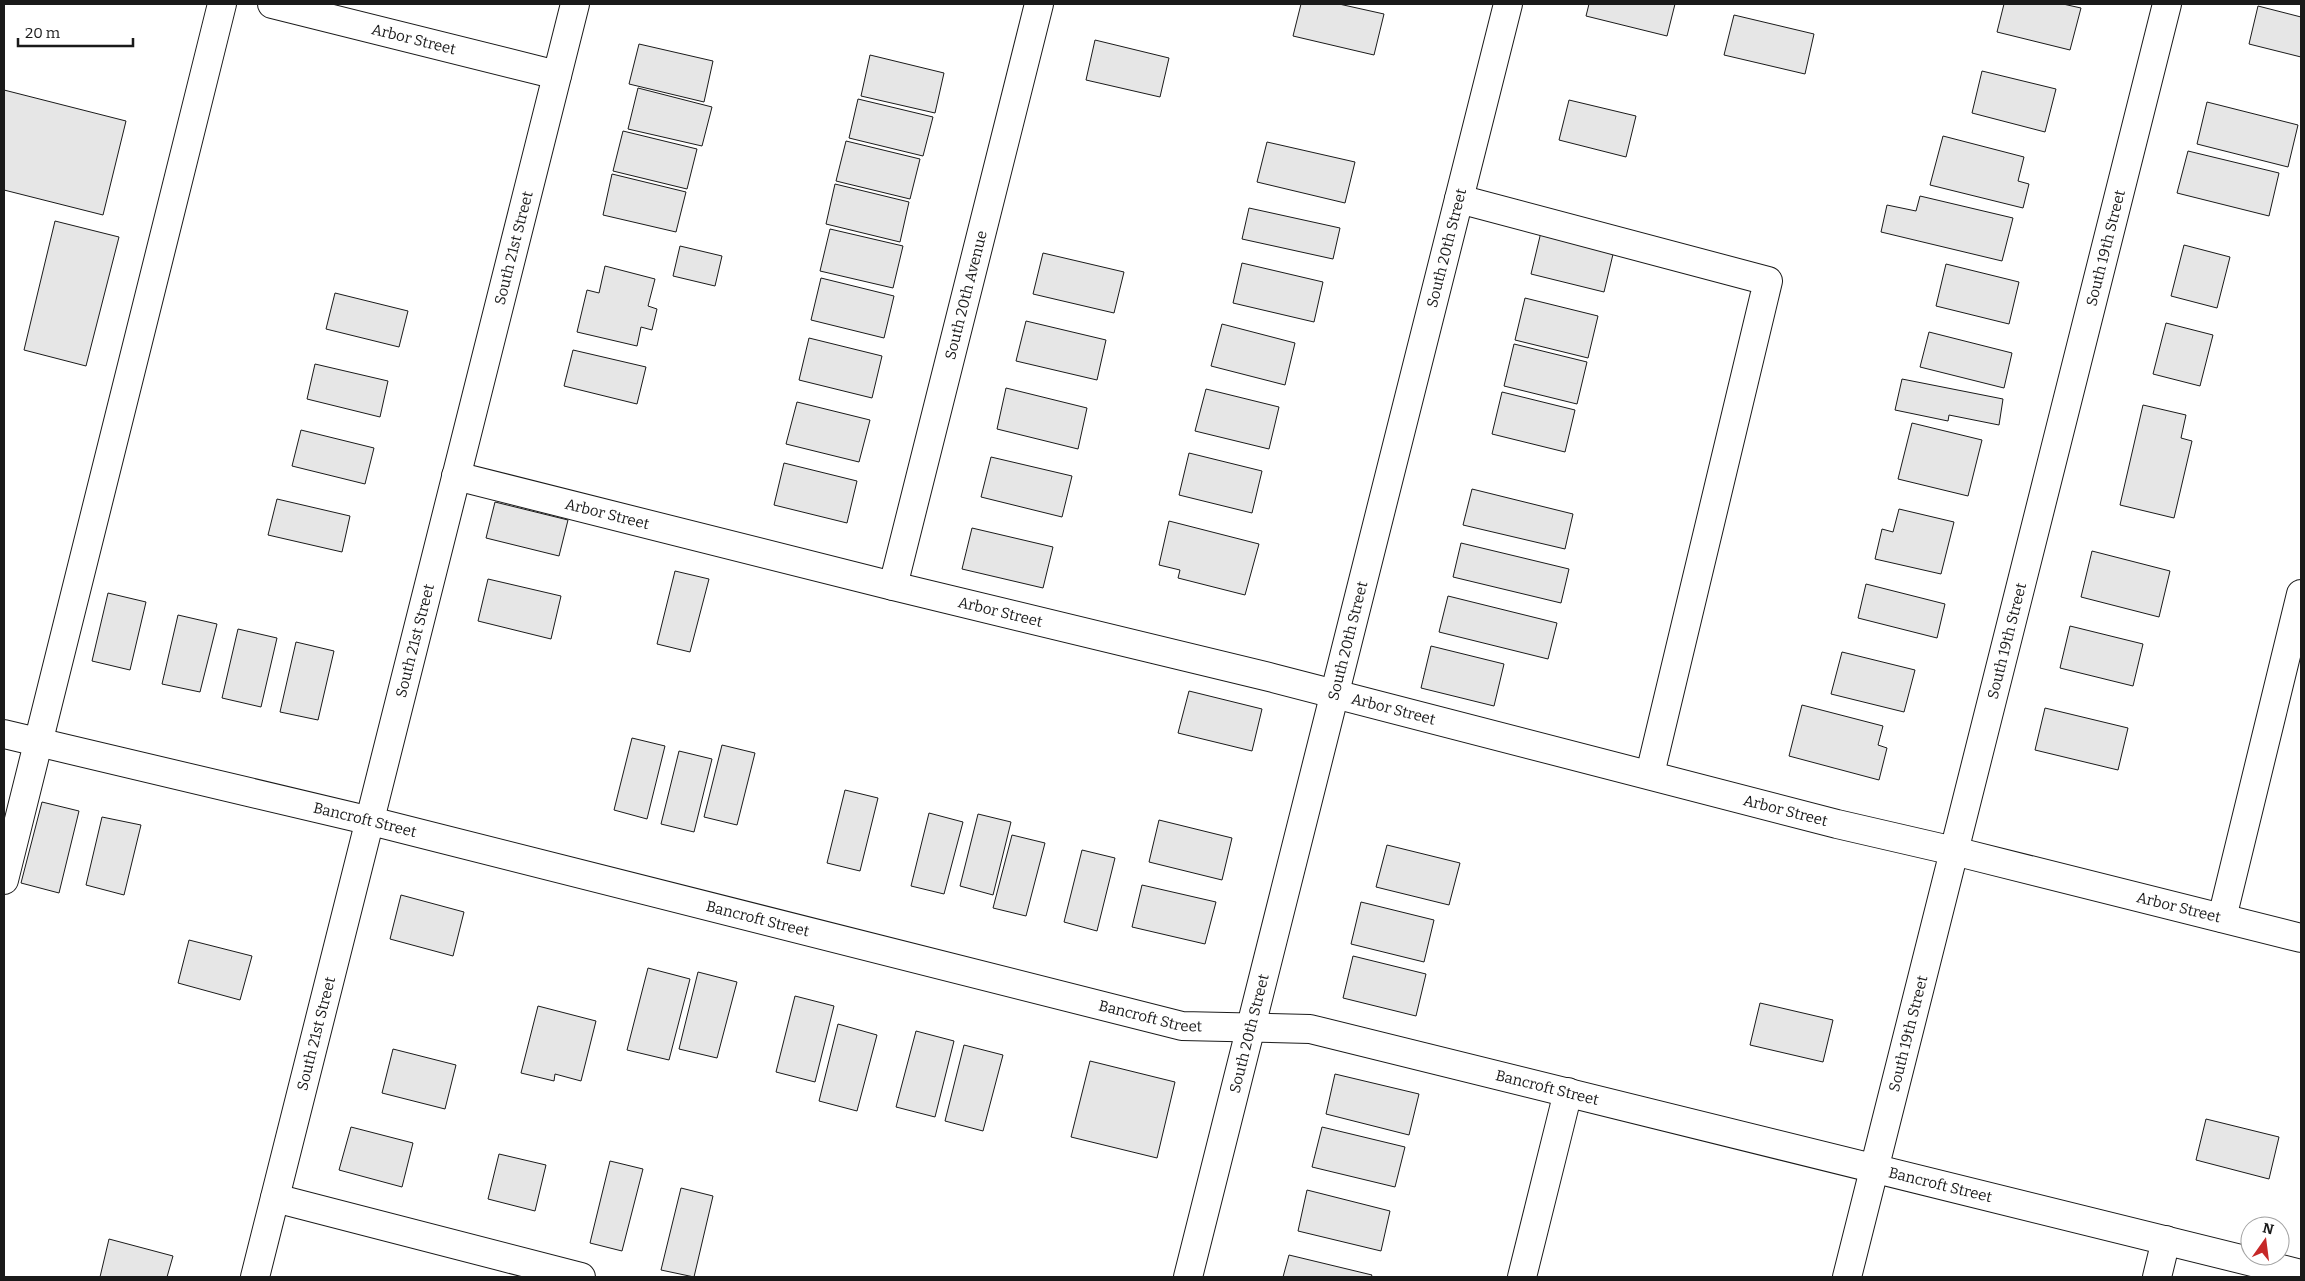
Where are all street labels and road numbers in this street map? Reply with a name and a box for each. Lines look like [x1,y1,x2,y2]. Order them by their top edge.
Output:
street label: Arbor Street [370,20,458,59]
street label: South 20th Street [1423,186,1470,309]
street label: South 19th Street [2082,187,2129,308]
street label: South 21st Street [491,189,537,307]
street label: South 20th Avenue [941,228,991,362]
street label: Arbor Street [563,495,652,533]
street label: South 20th Street [1324,579,1372,702]
street label: South 19th Street [1984,580,2030,701]
street label: South 21st Street [392,581,438,700]
street label: Arbor Street [956,593,1045,631]
street label: Arbor Street [1349,690,1438,729]
street label: Arbor Street [1742,791,1830,830]
street label: Bancroft Street [311,799,419,841]
street label: Arbor Street [2135,888,2223,927]
street label: Bancroft Street [704,897,812,941]
street label: South 20th Street [1226,972,1273,1095]
street label: South 19th Street [1885,973,1932,1094]
street label: South 21st Street [293,974,339,1092]
street label: Bancroft Street [1097,996,1203,1035]
street label: Bancroft Street [1494,1066,1601,1109]
street label: Bancroft Street [1887,1163,1994,1206]

